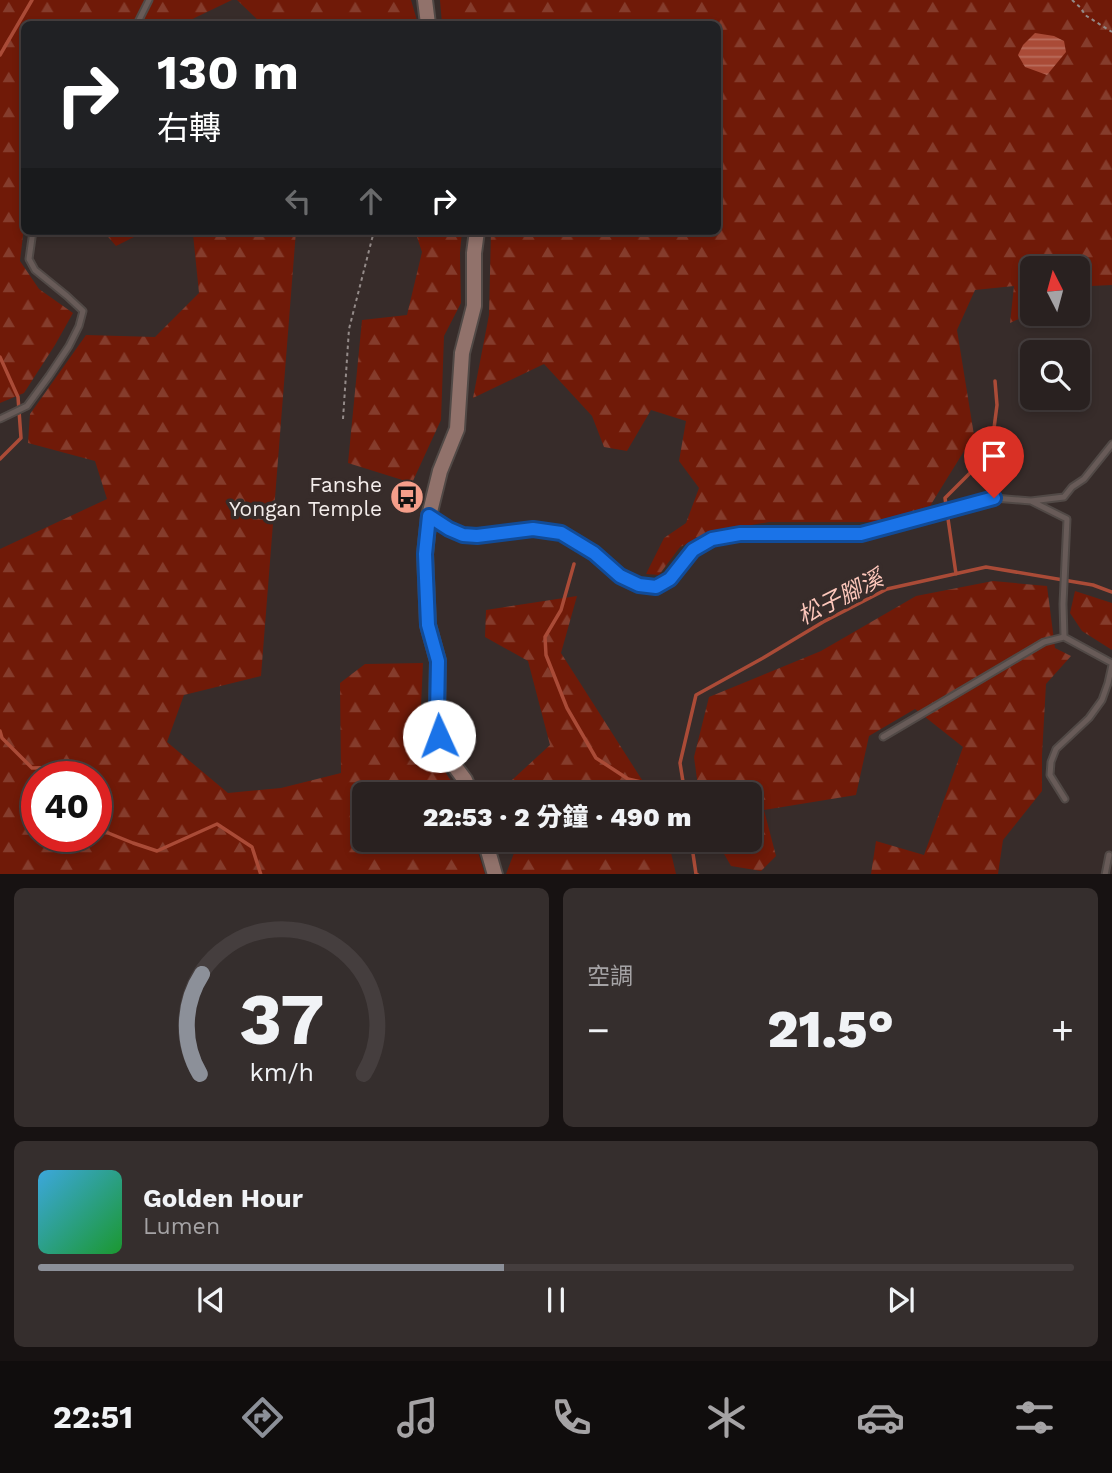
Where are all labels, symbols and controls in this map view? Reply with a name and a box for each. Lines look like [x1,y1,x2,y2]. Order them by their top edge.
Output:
text: 130 m [157,43,299,101]
icon: right [42,49,133,140]
text: 右轉 [157,109,221,147]
icon: left [279,182,317,220]
icon: ahead [352,182,390,220]
icon: right [425,182,463,220]
north arrow [1020,256,1090,326]
map controls [1020,256,1090,410]
button: search [1020,340,1090,410]
pin [964,426,1024,498]
icon: arrive [975,437,1013,475]
place label: Fanshe Yongan Temple [229,472,382,521]
bus stop icon: Fanshe Yongan Temple [388,478,426,516]
water label: 松子腳溪 [793,563,890,630]
position arrow [402,699,476,773]
speed limit sign: 40 [21,761,112,852]
text: 22:53 · 2 分鐘 · 490 m [423,802,691,832]
text: 空調 [587,963,633,990]
text: 37 [239,976,324,1062]
text: 21.5° [767,999,894,1060]
text: − [587,1008,610,1052]
text: + [1051,1008,1074,1052]
text: km/h [249,1057,314,1086]
text: Golden Hour [143,1183,303,1213]
text: Lumen [143,1213,220,1240]
icon: previous [192,1281,230,1319]
icon: pause [537,1281,575,1319]
icon: next [882,1281,920,1319]
icon: directions [238,1393,287,1442]
icon: music [393,1393,442,1442]
icon: phone [547,1393,596,1442]
icon: climate [702,1393,751,1442]
icon: car [856,1393,905,1442]
icon: filters [1010,1393,1059,1442]
text: 22:51 [53,1398,133,1436]

